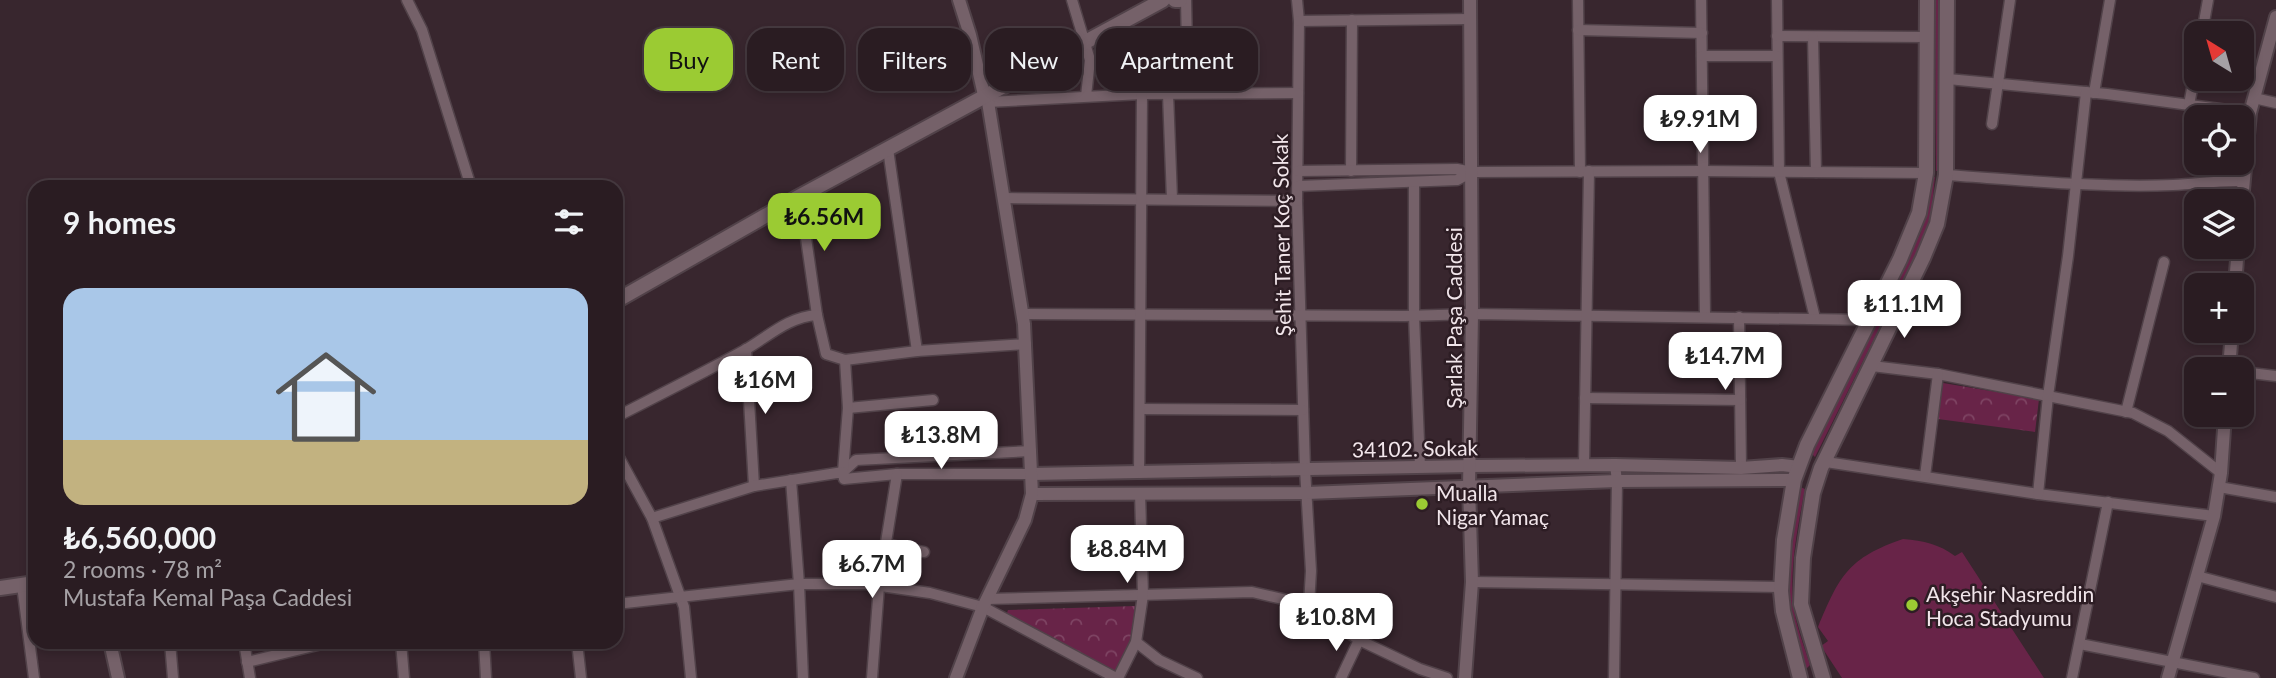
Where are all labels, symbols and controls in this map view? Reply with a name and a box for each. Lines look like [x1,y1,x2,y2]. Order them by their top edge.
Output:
north arrow [2184,21,2254,91]
map controls [2184,21,2254,427]
chip: Buy [644,28,733,91]
chip: Rent [747,28,844,91]
chip: Filters [858,28,971,91]
chip: New [985,28,1082,91]
chip: Apartment [1096,28,1258,91]
pin: ₺9.91M [1643,96,1757,155]
text: ₺9.91M [1660,104,1740,132]
button: locate [2184,105,2254,175]
street label: Şehit Taner Koç Sokak [1267,133,1295,337]
button: layers [2184,189,2254,259]
pin: ₺6.56M [767,194,881,253]
text: ₺6.56M [784,202,864,230]
icon: filters [550,203,588,241]
text: 9 homes [63,204,176,240]
street label: Şarlak Paşa Caddesi [1441,227,1466,409]
button: + [2184,273,2254,343]
pin: ₺11.1M [1847,280,1961,340]
text: ₺11.1M [1864,289,1944,317]
pin: ₺14.7M [1668,332,1782,392]
icon: home [263,334,389,460]
text: ₺14.7M [1685,341,1765,369]
pin: ₺16M [724,356,806,416]
button: − [2184,357,2254,427]
text: ₺16M [734,365,796,393]
pin: ₺13.8M [884,412,998,471]
text: ₺13.8M [901,420,981,448]
street label: 34102. Sokak [1352,434,1479,462]
place label: Mualla Nigar Yamaç [1436,480,1549,529]
marker: Mualla Nigar Yamaç [1414,496,1430,512]
text: ₺6,560,000 [63,519,216,555]
pin: ₺8.84M [1070,526,1184,585]
text: ₺8.84M [1087,534,1167,562]
pin: ₺6.7M [823,540,921,600]
text: ₺6.7M [838,549,906,577]
text: 2 rooms · 78 m² [63,555,222,583]
place label: Akşehir Nasreddin Hoca Stadyumu [1926,581,2094,630]
text: Mustafa Kemal Paşa Caddesi [63,583,352,611]
pin: ₺10.8M [1279,594,1393,653]
marker: Akşehir Nasreddin Hoca Stadyumu [1904,597,1920,613]
text: ₺10.8M [1296,602,1376,630]

